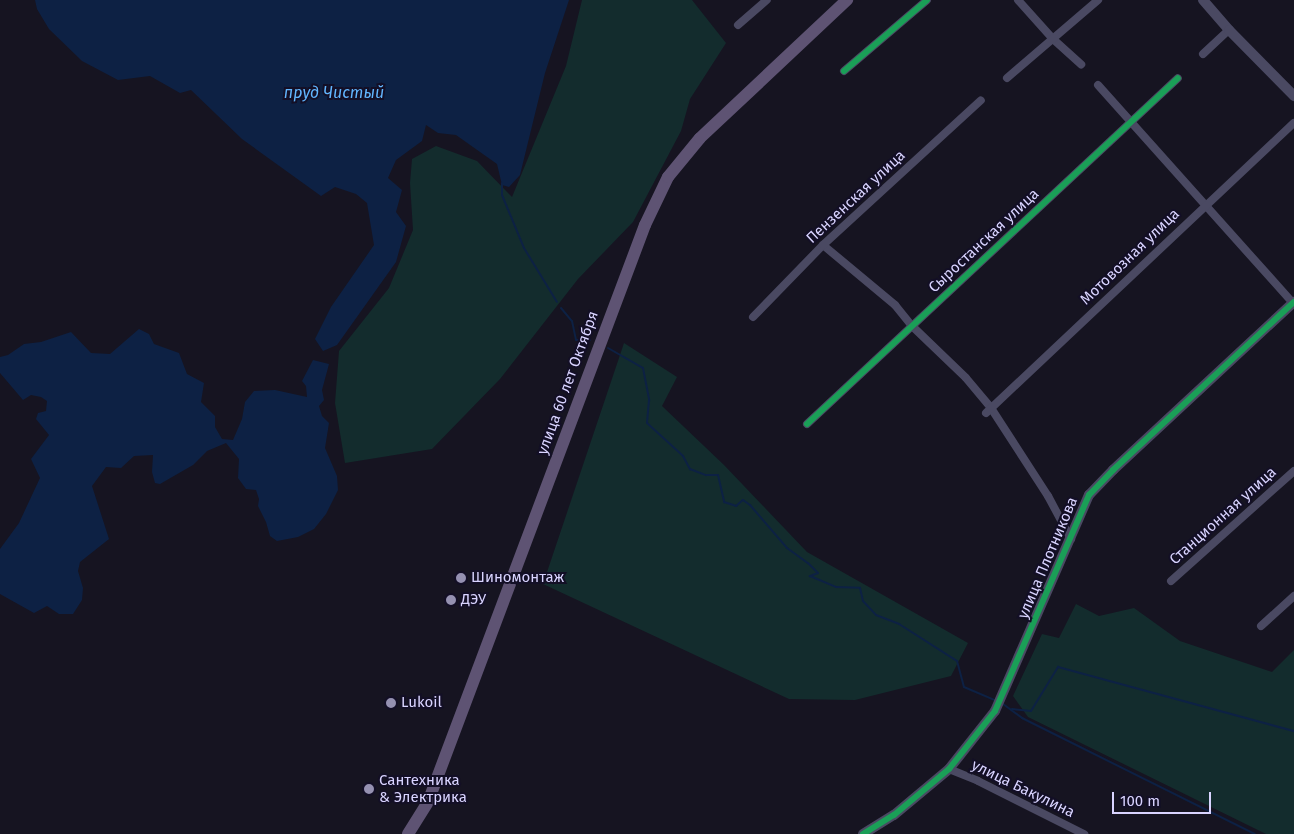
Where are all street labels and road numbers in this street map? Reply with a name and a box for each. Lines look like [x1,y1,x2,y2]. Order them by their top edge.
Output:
street label: Пензенская улица [803,147,909,247]
street label: Сыростанская улица [925,185,1043,297]
street label: Мотовозная улица [1077,205,1183,309]
street label: улица 60 лет Октября [534,309,602,457]
street label: Станционная улица [1166,463,1280,569]
street label: улица Плотникова [1014,494,1082,622]
street label: улица Бакулина [969,756,1077,822]

